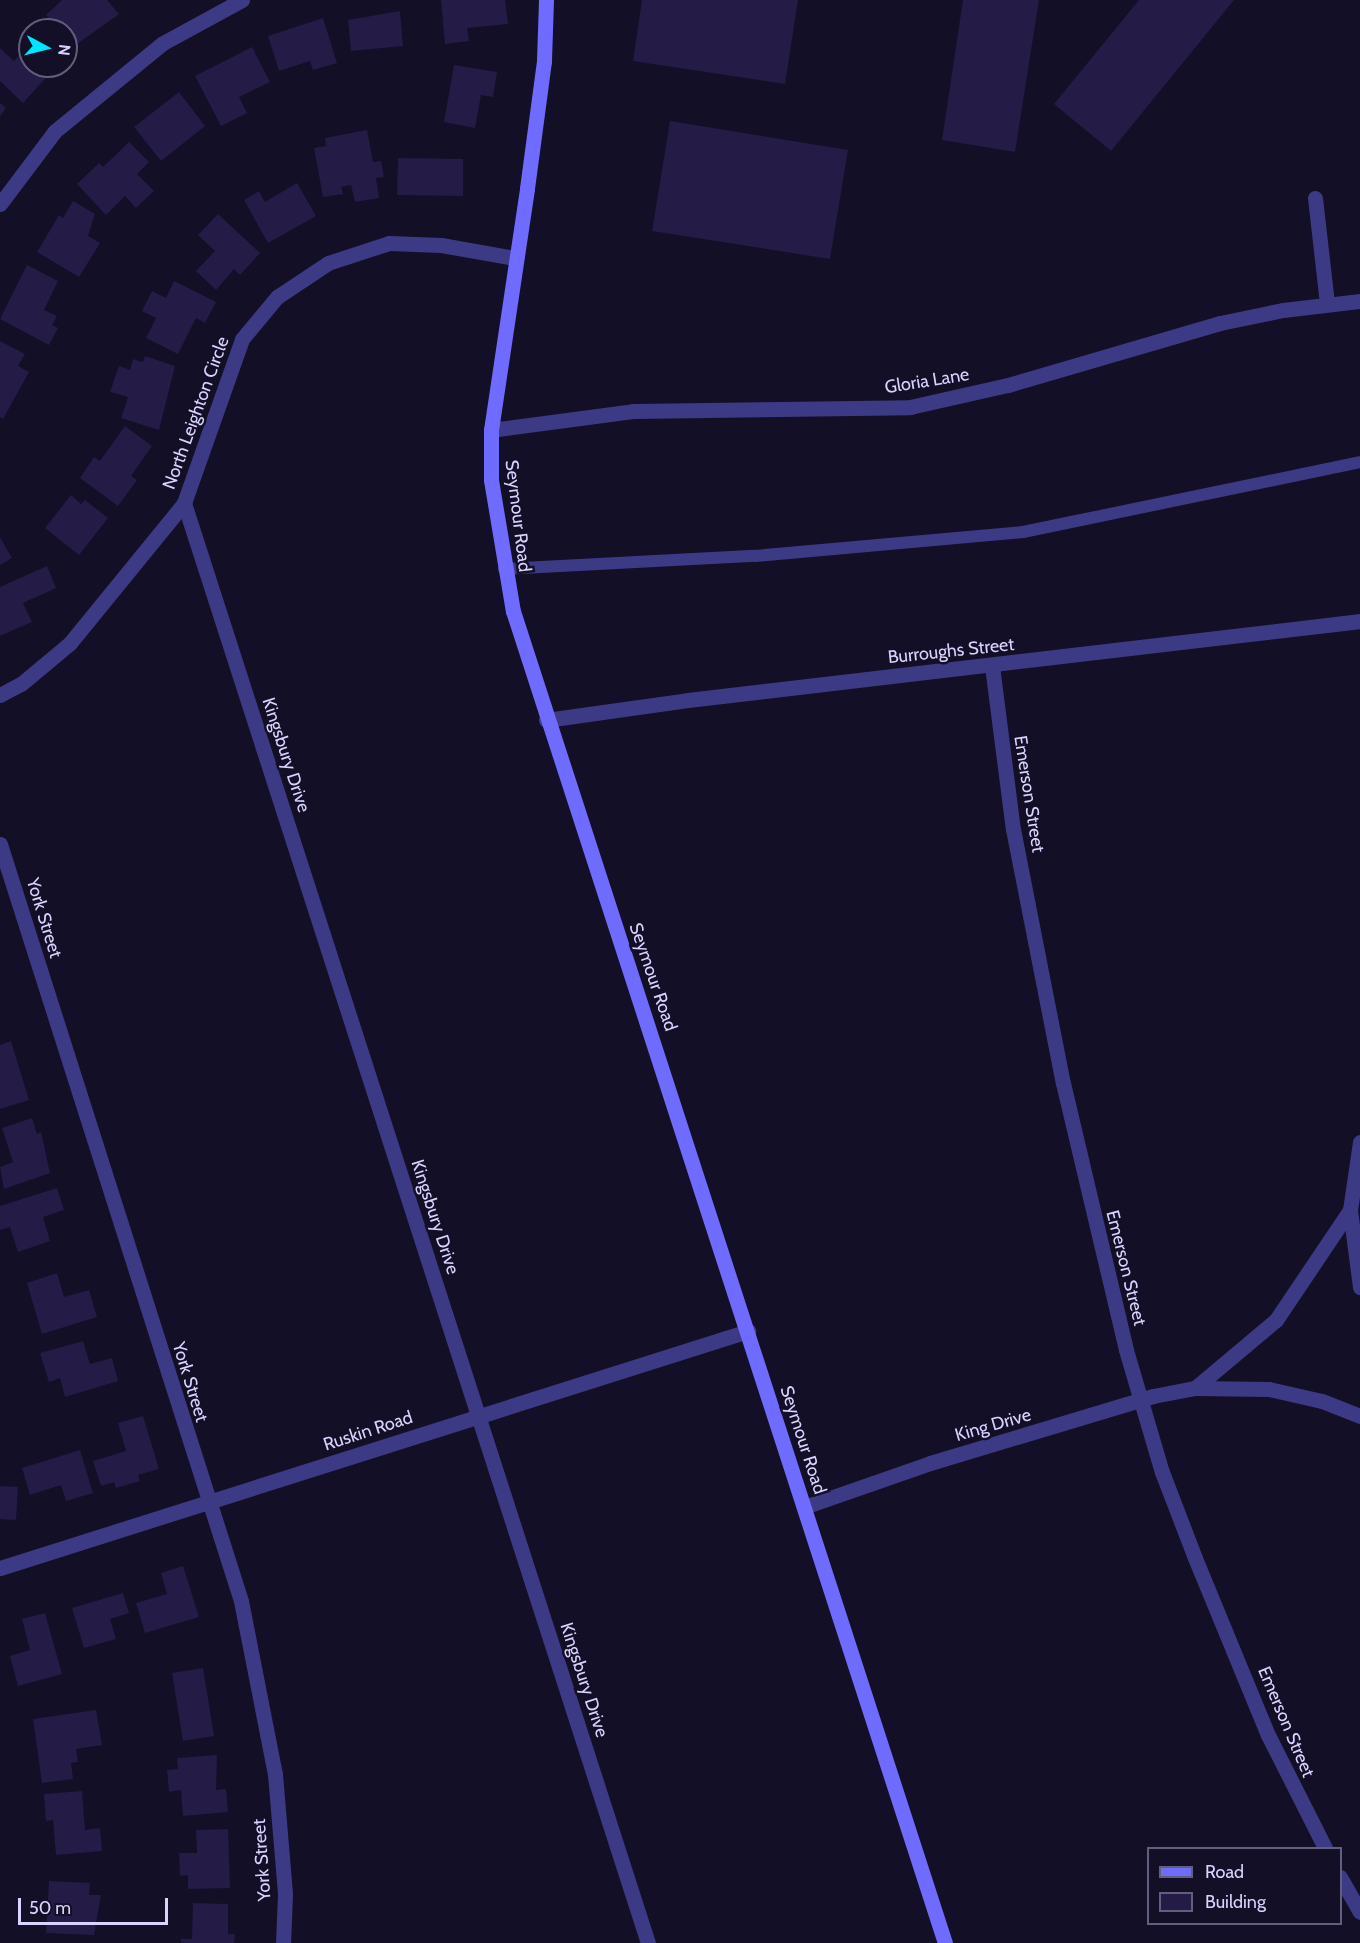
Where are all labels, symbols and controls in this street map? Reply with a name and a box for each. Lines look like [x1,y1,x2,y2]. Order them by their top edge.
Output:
north arrow [18,18,78,78]
text: N [54,43,74,57]
street label: North Leighton Circle [158,334,234,492]
street label: Gloria Lane [883,364,971,398]
street label: Seymour Road [500,459,536,573]
street label: Burroughs Street [887,634,1015,668]
street label: Kingsbury Drive [257,695,315,815]
street label: Emerson Street [1009,734,1049,854]
street label: York Street [22,875,66,961]
street label: Seymour Road [624,920,682,1034]
street label: Kingsbury Drive [406,1157,464,1277]
street label: Emerson Street [1101,1208,1151,1328]
street label: York Street [168,1339,212,1425]
street label: Seymour Road [775,1383,831,1497]
street label: King Drive [953,1404,1033,1446]
street label: Ruskin Road [321,1406,415,1456]
street label: Kingsbury Drive [555,1620,613,1740]
street label: Emerson Street [1253,1663,1319,1781]
street label: York Street [248,1818,276,1902]
legend [1147,1847,1342,1925]
text: Road [1205,1861,1244,1883]
scale bar [21,1886,171,1924]
text: Building [1205,1891,1266,1913]
text: 50 m [29,1897,71,1919]

